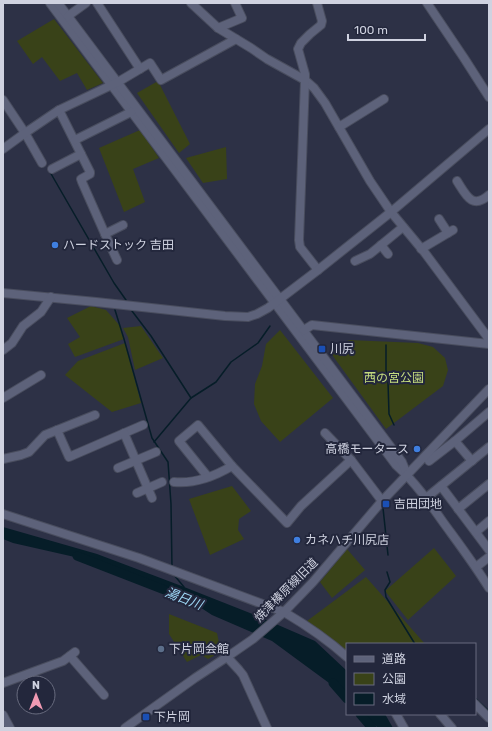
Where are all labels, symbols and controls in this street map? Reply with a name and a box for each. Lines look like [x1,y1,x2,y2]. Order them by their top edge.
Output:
scale bar [348,16,425,42]
text: 100 m [354,23,388,37]
place label: ハードストック 吉田 [63,238,174,252]
marker: ハードストック 吉田 [50,240,60,250]
place label: 川尻 [330,342,354,356]
marker: 川尻 [317,344,327,354]
park label: 西の宮公園 [364,371,424,385]
place label: 高橋モータース [326,442,409,456]
marker: 高橋モータース [412,444,422,454]
place label: 吉田団地 [394,497,442,511]
marker: 吉田団地 [381,499,391,509]
place label: カネハチ川尻店 [305,533,389,547]
marker: カネハチ川尻店 [292,535,302,545]
street label: 焼津榛原線旧道 [251,555,321,625]
water label: 湯日川 [163,584,207,613]
place label: 下片岡会館 [169,642,229,656]
legend [346,643,476,715]
marker: 下片岡会館 [156,644,166,654]
text: 道路 [382,652,406,666]
text: 公園 [382,672,406,686]
north arrow [16,675,56,715]
text: N [32,679,40,692]
text: 水域 [382,692,406,706]
place label: 下片岡 [154,710,190,724]
marker: 下片岡 [141,712,151,722]

